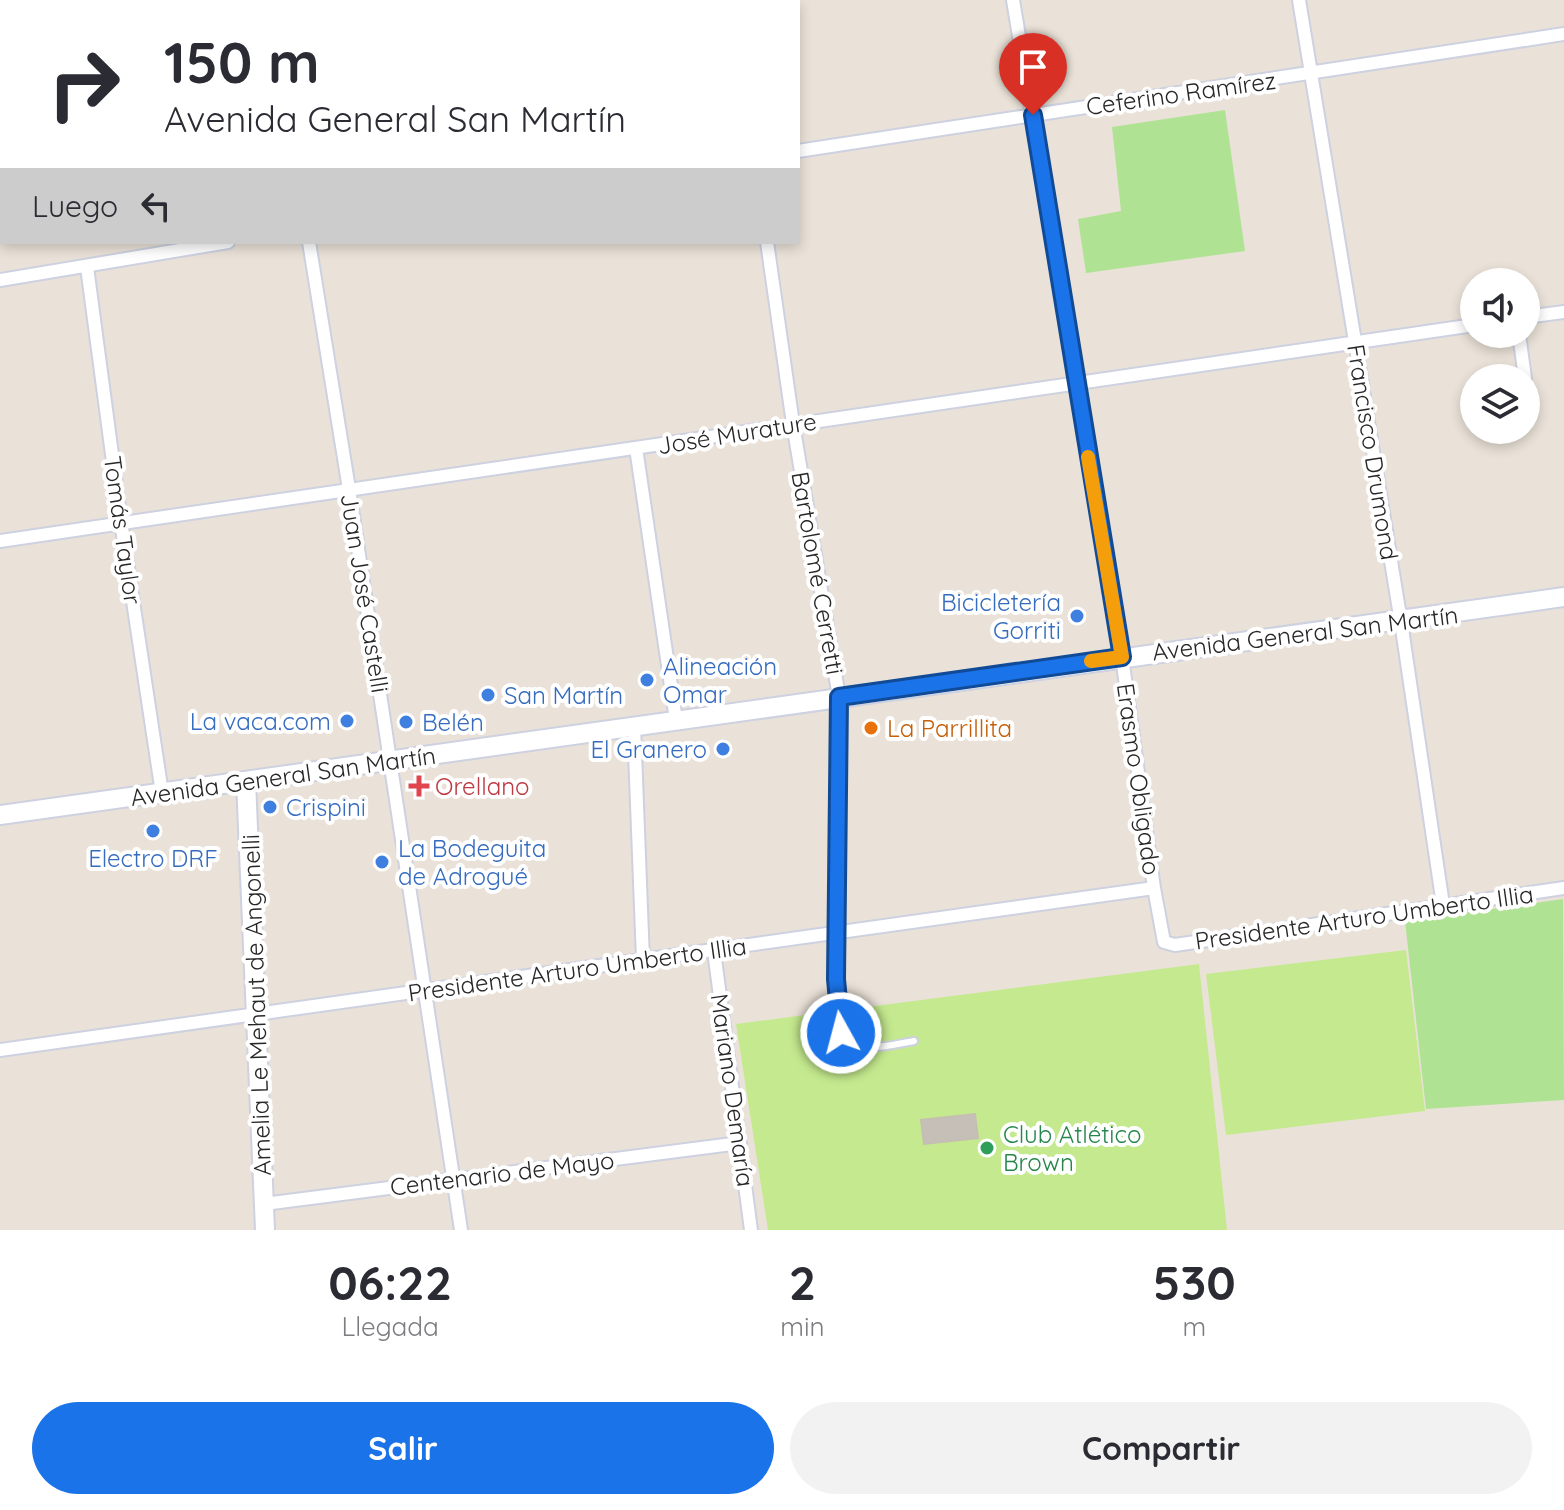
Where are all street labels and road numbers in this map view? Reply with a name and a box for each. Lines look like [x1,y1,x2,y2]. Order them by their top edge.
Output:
street label: Ceferino Ramírez [1084,65,1278,121]
street label: Francisco Drumond [1341,342,1405,562]
street label: José Murature [655,406,819,460]
street label: Tomás Taylor [98,454,148,606]
street label: Bartolomé Cerretti [785,469,851,677]
street label: Juan José Castelli [334,491,396,695]
street label: Avenida General San Martín [1150,599,1460,667]
street label: Erasmo Obligado [1111,681,1167,877]
street label: Avenida General San Martín [128,740,438,812]
street label: Amelia Le Mehaut de Angonelli [235,834,277,1176]
street label: Presidente Arturo Umberto Illia [1193,878,1535,956]
street label: Presidente Arturo Umberto Illia [406,930,748,1008]
street label: Mariano Demaría [705,992,761,1188]
street label: Centenario de Mayo [388,1144,616,1202]

